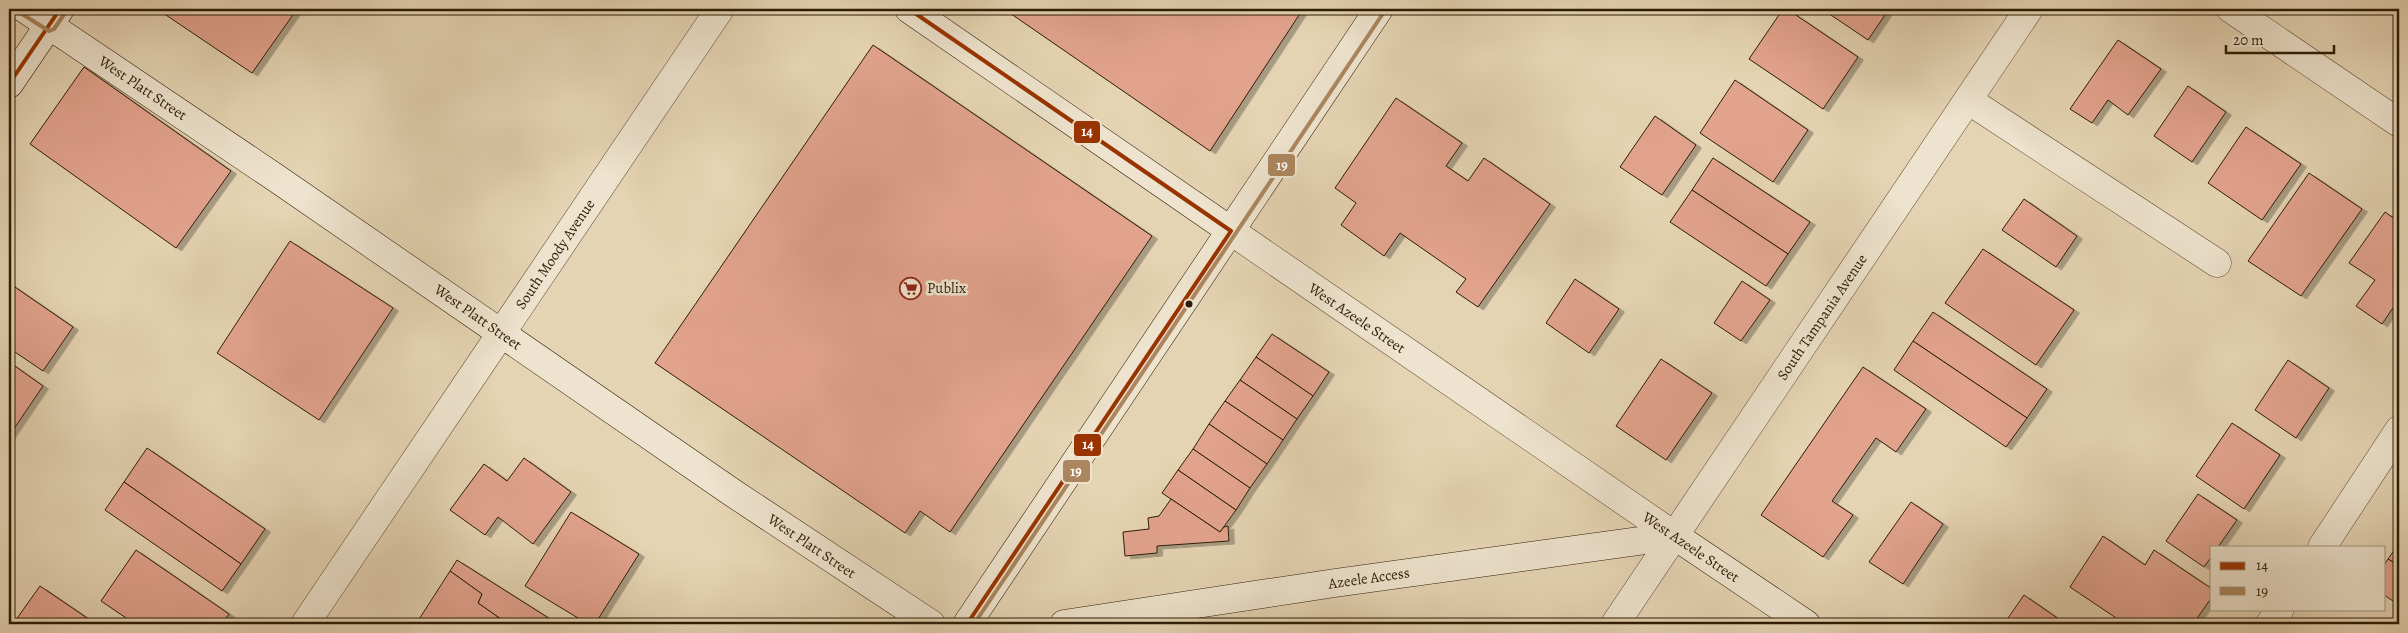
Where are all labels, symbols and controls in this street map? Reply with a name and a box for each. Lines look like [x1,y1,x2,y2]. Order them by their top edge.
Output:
scale bar [2226,22,2333,54]
text: 20 m [2233,30,2264,50]
street label: West Platt Street [94,51,191,125]
line badge: 14 [1073,120,1101,144]
text: 14 [1081,122,1093,141]
line badge: 19 [1267,153,1296,177]
text: 19 [1276,156,1288,175]
street label: South Moody Avenue [511,195,599,313]
street label: South Tampania Avenue [1772,250,1872,384]
supermarket icon: Publix [899,276,923,300]
place label: Publix [927,278,966,298]
street label: West Azeele Street [1304,278,1409,358]
street label: West Platt Street [430,279,526,355]
unlabelled marker [1184,299,1194,309]
line badge: 14 [1073,433,1102,457]
text: 14 [1082,435,1094,454]
line badge: 19 [1062,459,1091,483]
text: 19 [1070,462,1082,481]
street label: West Azeele Street [1638,507,1743,587]
street label: West Platt Street [763,509,860,583]
legend [2210,546,2386,610]
text: 14 [2256,555,2268,575]
street label: Azeele Access [1326,562,1411,594]
text: 19 [2256,581,2268,601]

